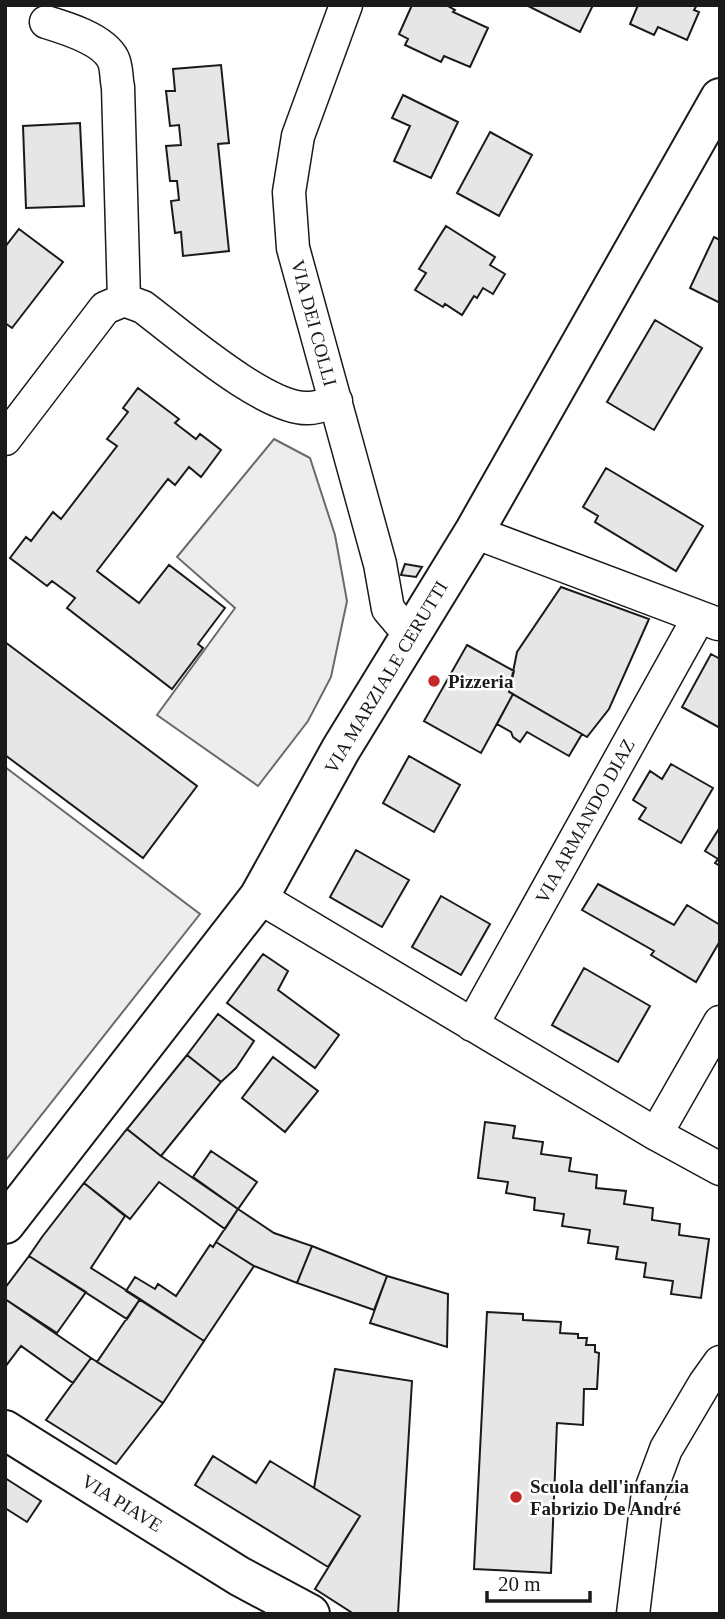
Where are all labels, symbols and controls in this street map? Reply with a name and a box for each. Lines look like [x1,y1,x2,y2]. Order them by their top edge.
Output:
street label: VIA DEI COLLI [287,258,341,388]
street label: VIA MARZIALE CERUTTI [320,577,452,777]
place label: Pizzeria [448,671,514,692]
marker: Pizzeria [426,673,442,689]
street label: VIA ARMANDO DIAZ [531,735,639,907]
street label: VIA PIAVE [78,1470,166,1536]
place label: Scuola dell'infanzia Fabrizio De André [530,1476,689,1519]
marker: Scuola dell'infanzia Fabrizio De André [508,1489,524,1505]
scale bar [487,1560,590,1604]
text: 20 m [498,1572,541,1596]

